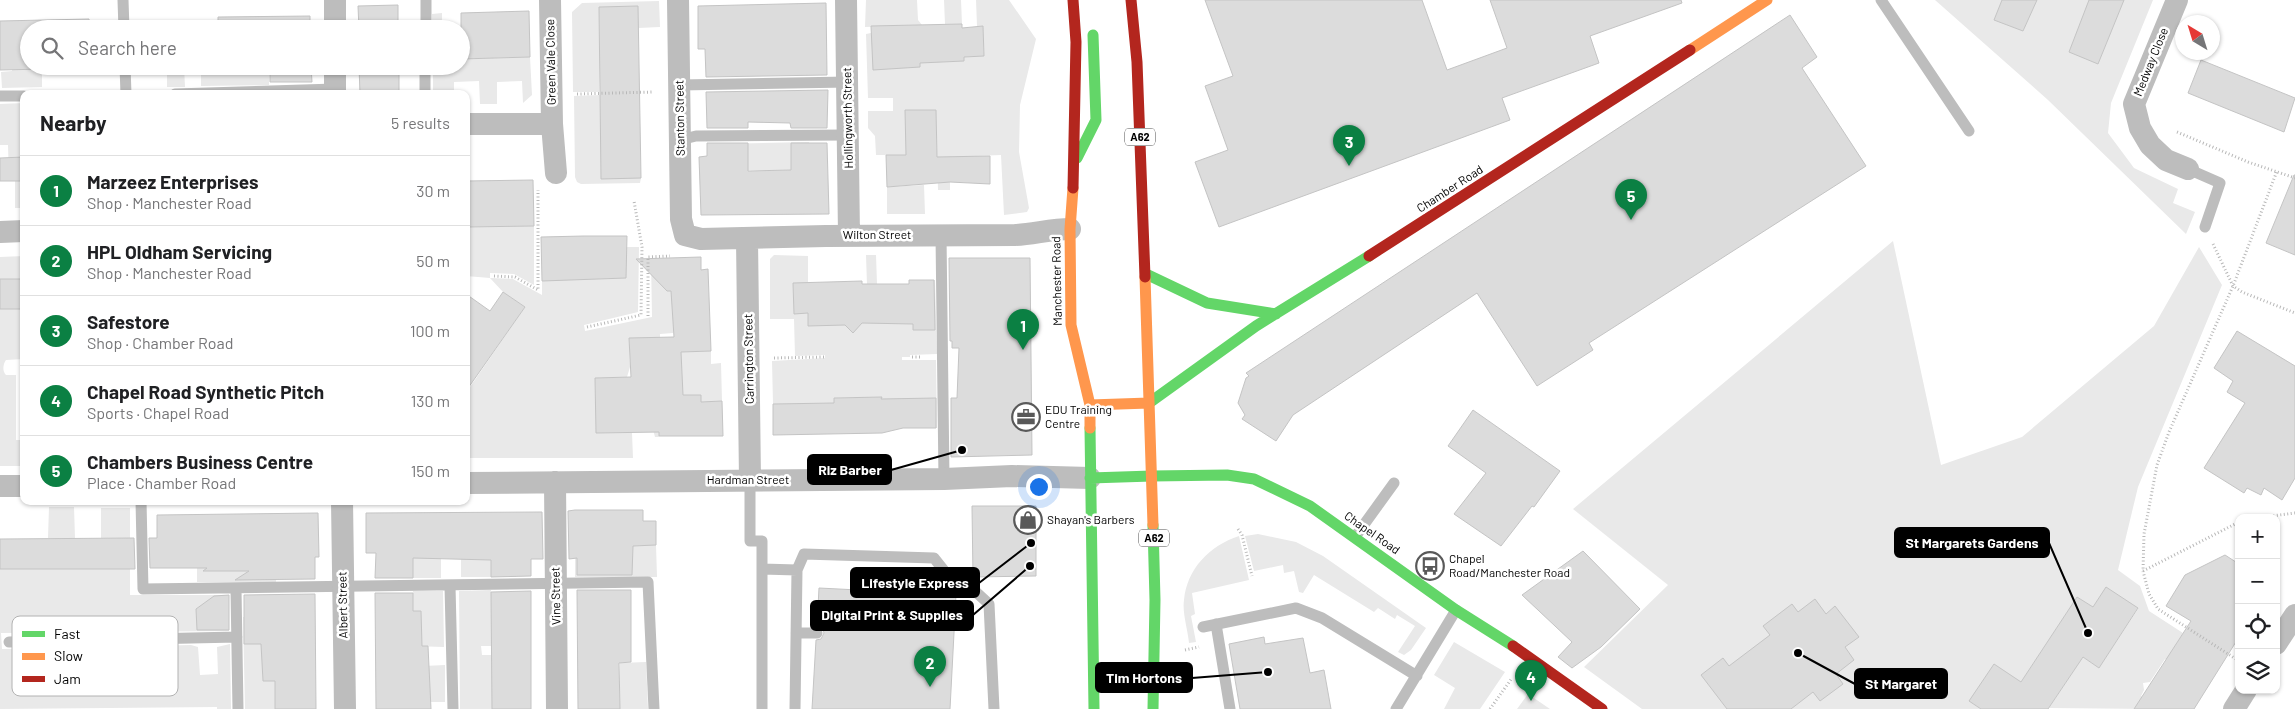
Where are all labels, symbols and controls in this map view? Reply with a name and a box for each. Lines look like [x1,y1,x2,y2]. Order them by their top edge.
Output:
north arrow [2175,15,2220,60]
street label: Green Vale Close [542,19,558,105]
search box [20,20,470,75]
street label: Medway Close [2130,25,2170,98]
icon: search [38,34,66,62]
text: Search here [78,36,177,59]
street label: Hollingworth Street [839,67,855,169]
street label: Stanton Street [671,80,687,156]
text: Nearby [40,110,106,135]
text: 5 results [391,113,450,132]
pin: 3 [1333,125,1365,166]
road number: A62 [1125,128,1155,146]
street label: Chamber Road [1414,162,1485,215]
text: Marzeez Enterprises [87,170,259,193]
pin: 5 [1615,179,1647,220]
text: 1 [53,181,59,200]
text: 30 m [416,181,450,200]
text: Shop · Manchester Road [87,193,252,212]
street label: Wilton Street [843,227,911,241]
street label: Manchester Road [1048,236,1064,326]
text: HPL Oldham Servicing [87,240,272,263]
text: 2 [52,251,60,270]
text: 50 m [416,251,450,270]
text: Shop · Manchester Road [87,263,252,282]
pin: 1 [1007,309,1039,350]
text: Safestore [87,310,170,333]
street label: Carrington Street [740,314,756,404]
text: 3 [52,321,60,340]
text: 100 m [410,321,450,340]
text: Shop · Chamber Road [87,333,233,352]
text: Chapel Road Synthetic Pitch [87,380,324,403]
text: 4 [51,391,61,410]
text: 130 m [411,391,450,410]
office icon: EDU Training Centre [1011,402,1041,432]
place label: EDU Training Centre [1045,402,1112,430]
text: Sports · Chapel Road [87,403,229,422]
text: Chambers Business Centre [87,450,313,473]
callout: Riz Barber [808,455,891,484]
text: 5 [52,461,60,480]
text: 150 m [411,461,450,480]
text: Riz Barber [818,461,882,478]
street label: Hardman Street [707,472,789,486]
text: Place · Chamber Road [87,473,236,492]
your location [1026,474,1052,500]
shop icon: Shayan's Barbers [1013,505,1043,535]
street label: Chapel Road [1342,508,1403,556]
place label: Shayan's Barbers [1047,512,1135,526]
map controls [2235,514,2280,694]
button: + [2235,514,2280,559]
callout: St Margarets Gardens [1895,528,2049,557]
road number: A62 [1139,530,1169,546]
text: St Margarets Gardens [1905,534,2039,551]
bus stop icon: Chapel Road/Manchester Road [1415,551,1445,581]
place label: Chapel Road/Manchester Road [1449,551,1570,579]
button: − [2235,559,2280,604]
street label: Vine Street [547,567,563,625]
callout: Lifestyle Express [851,568,979,597]
street label: Albert Street [334,571,350,639]
text: Lifestyle Express [861,574,969,591]
callout: Digital Print & Supplies [811,601,973,630]
button: locate [2235,604,2280,649]
text: Digital Print & Supplies [821,606,963,623]
legend [12,616,178,696]
text: Fast [54,625,80,642]
pin: 2 [914,646,946,687]
text: Slow [54,647,83,664]
button: layers [2235,649,2280,694]
pin: 4 [1515,660,1547,701]
callout: Tim Hortons [1096,663,1192,692]
text: Tim Hortons [1106,669,1182,686]
callout: St Margaret [1855,669,1947,698]
text: Jam [54,670,81,687]
text: St Margaret [1865,675,1937,692]

